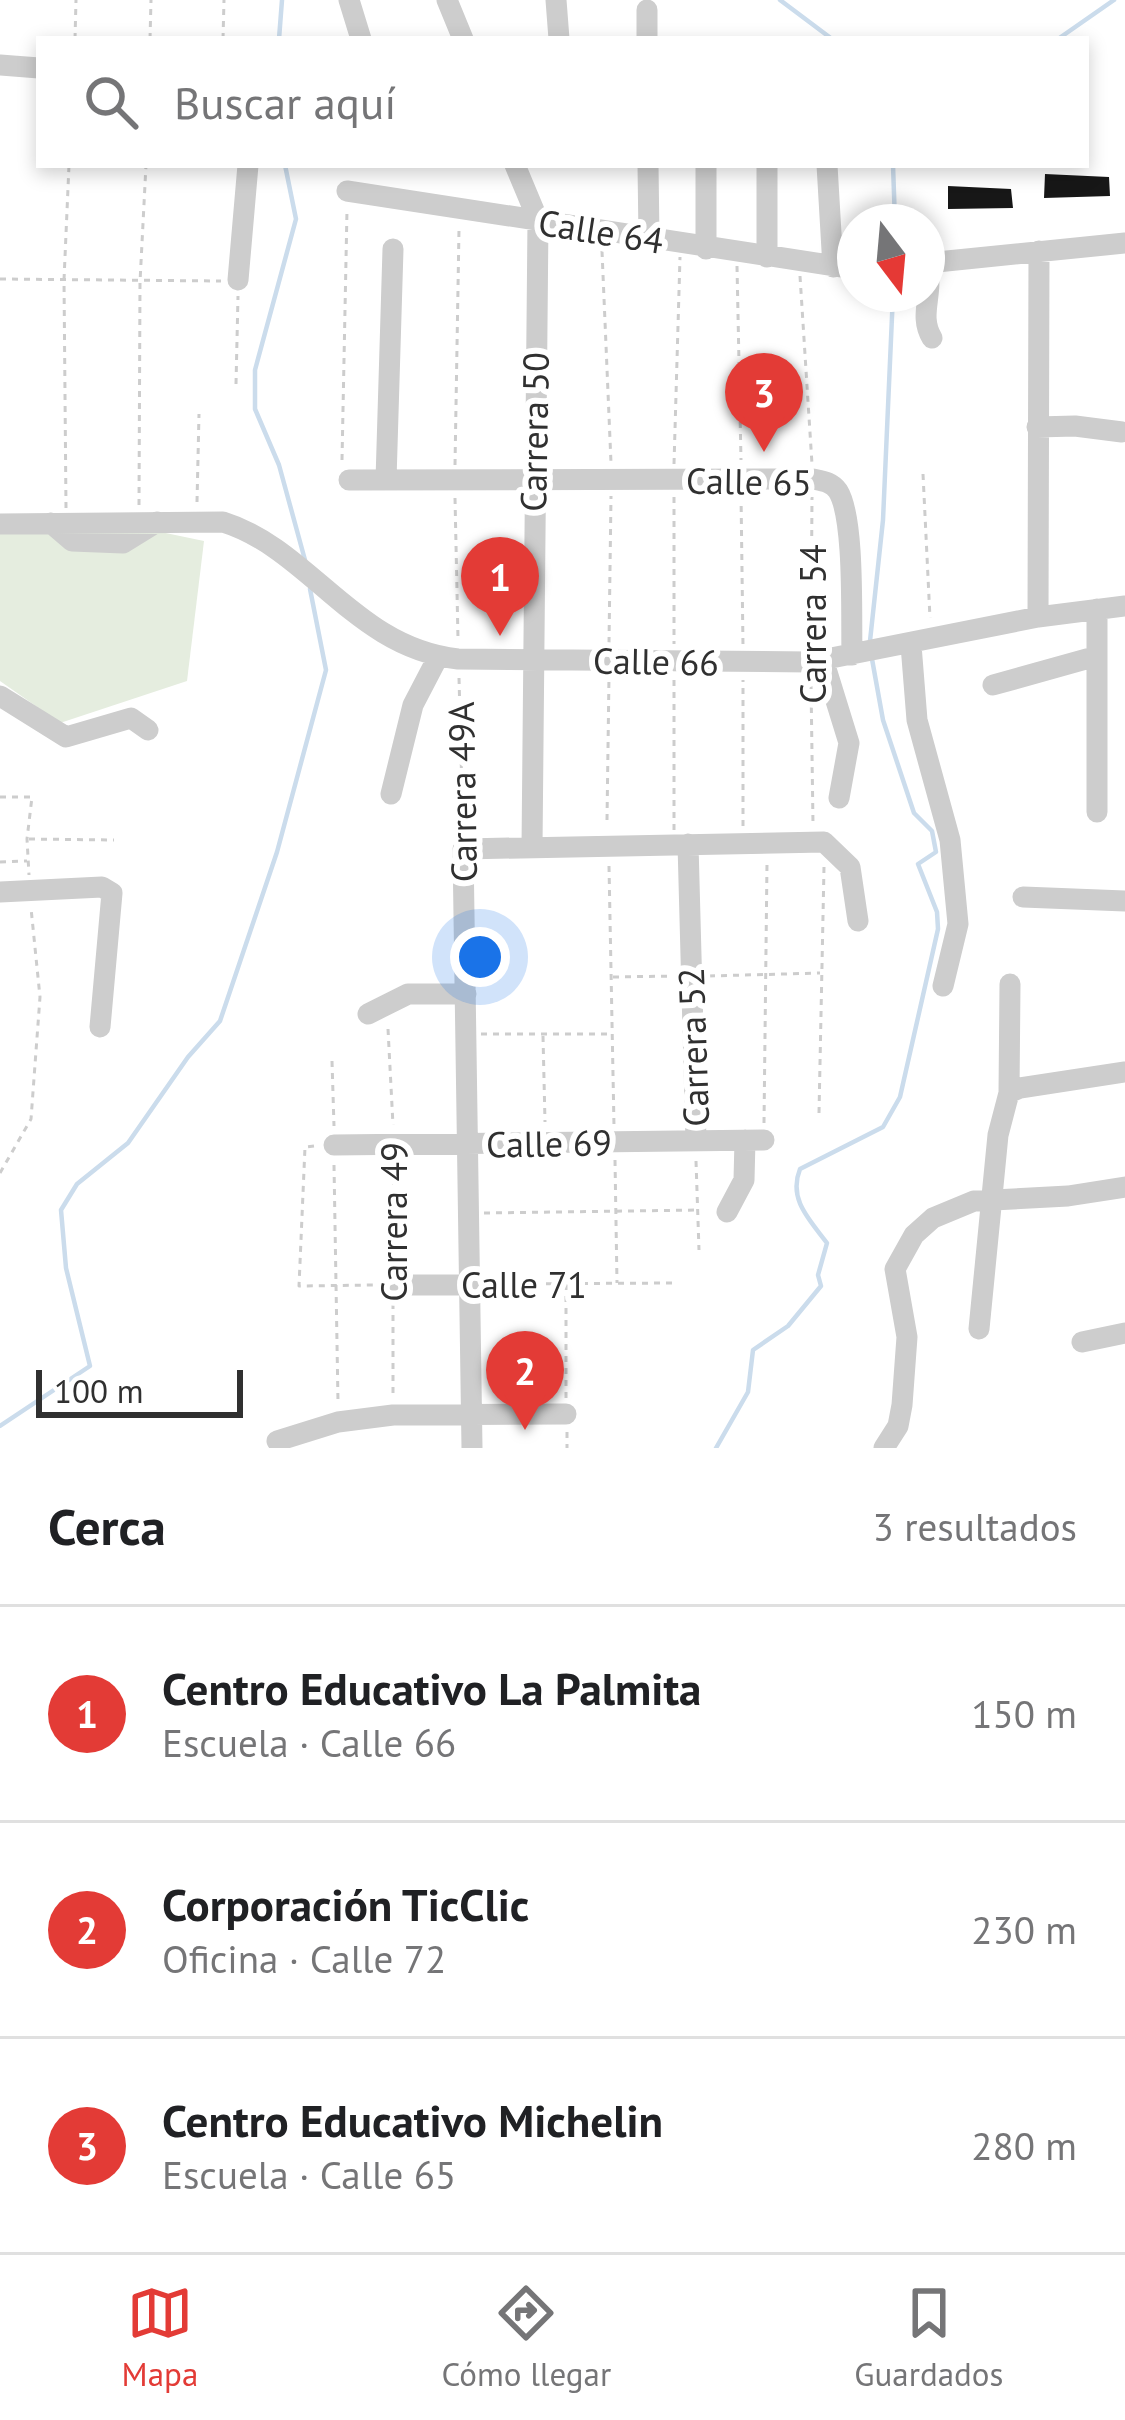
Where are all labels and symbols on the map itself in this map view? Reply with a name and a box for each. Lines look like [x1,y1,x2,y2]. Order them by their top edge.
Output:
street label: Calle 64 [535,198,667,264]
north arrow [837,204,945,312]
street label: Carrera 50 [509,352,559,512]
pin: 3 [725,353,803,452]
street label: Calle 65 [686,456,812,506]
pin: 1 [461,537,539,636]
street label: Carrera 54 [789,544,836,704]
street label: Calle 66 [593,636,719,686]
street label: Carrera 49A [437,701,487,883]
your location [450,927,510,987]
street label: Carrera 52 [667,966,719,1128]
street label: Calle 69 [486,1118,612,1168]
street label: Carrera 49 [370,1142,417,1302]
street label: Calle 71 [461,1261,587,1308]
pin: 2 [486,1331,564,1430]
scale bar [36,1364,243,1417]

